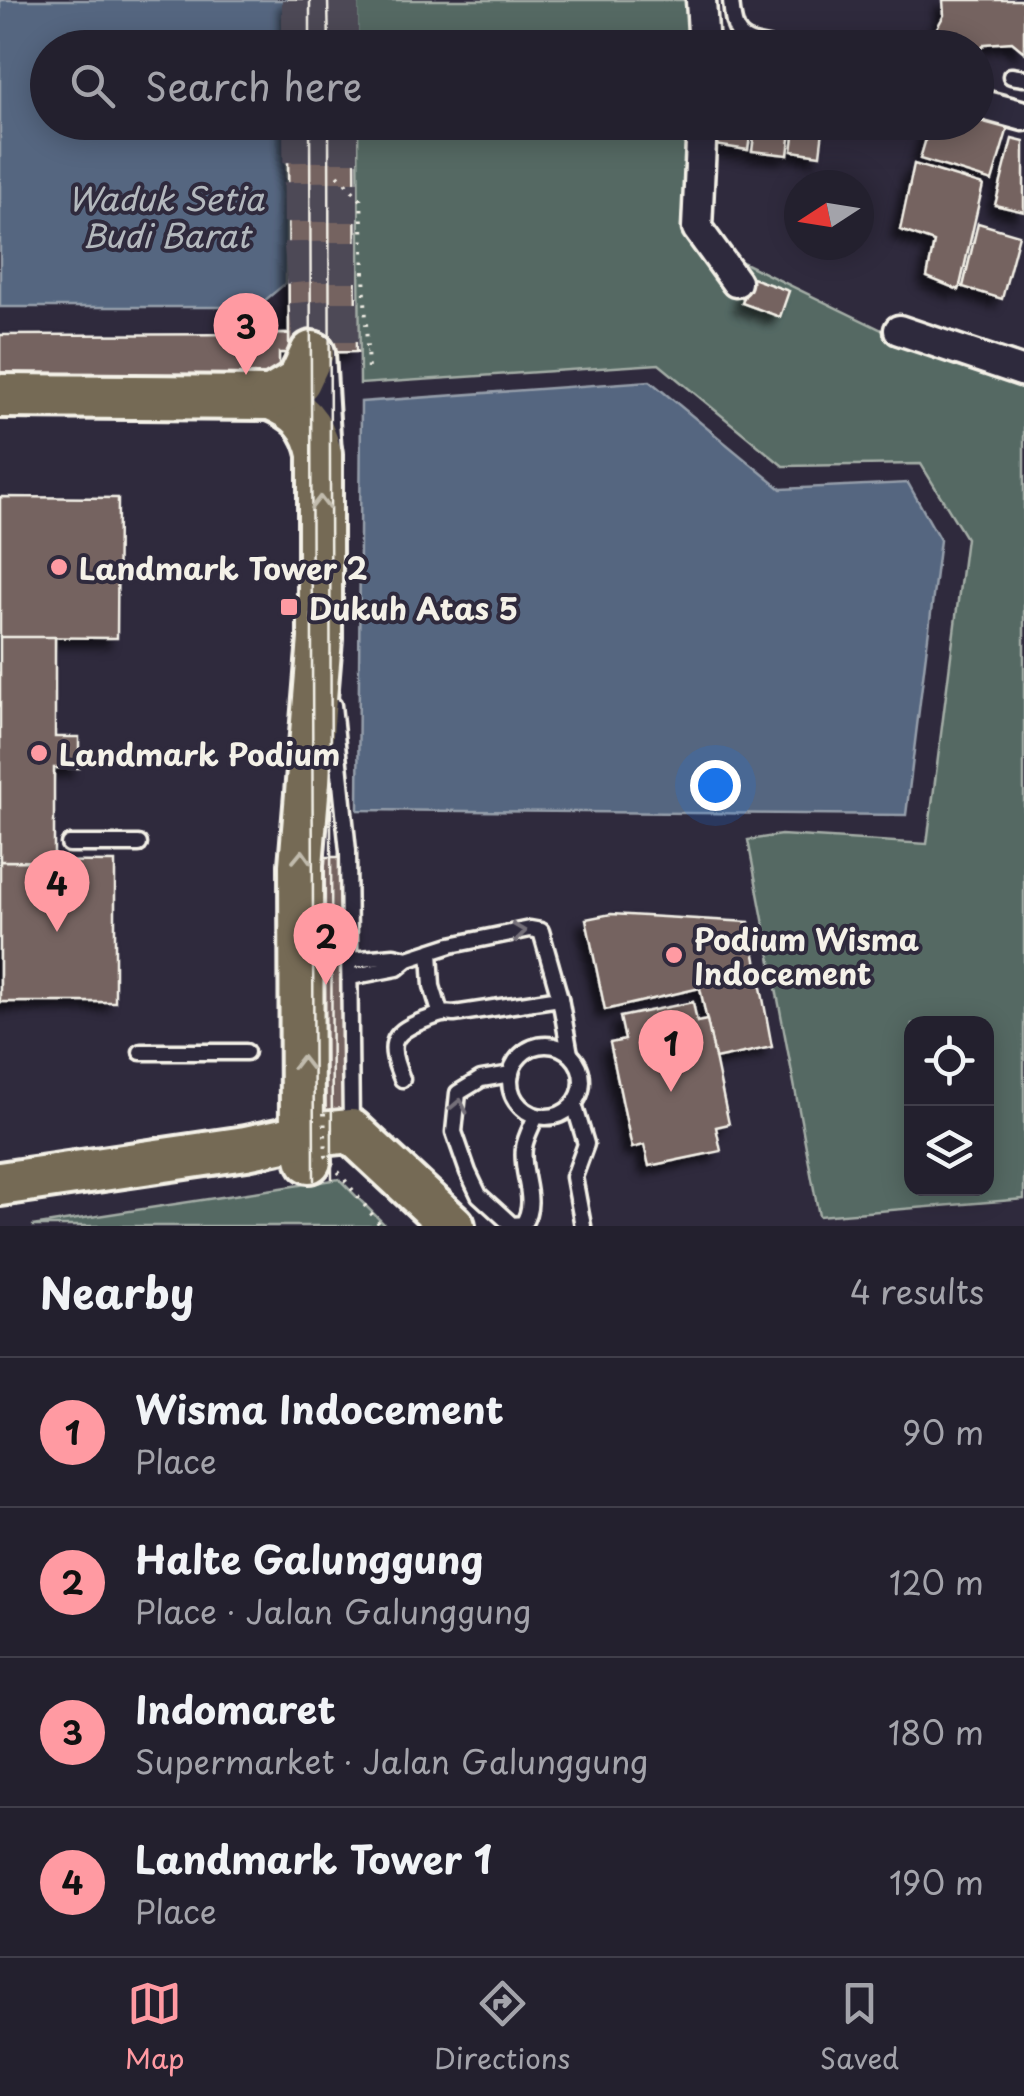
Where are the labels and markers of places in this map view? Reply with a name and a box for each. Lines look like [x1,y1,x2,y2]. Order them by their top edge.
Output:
pin: 3 [214,292,278,375]
place label: Landmark Tower 2 [79,545,368,590]
marker: Landmark Tower 2 [48,556,70,578]
place label: Dukuh Atas 5 [309,585,518,630]
marker: Dukuh Atas 5 [278,596,300,618]
place label: Landmark Podium [59,731,340,776]
marker: Landmark Podium [28,742,50,764]
pin: 4 [24,850,90,932]
pin: 2 [294,902,358,985]
place label: Podium Wisma Indocement [694,916,920,995]
marker: Podium Wisma Indocement [663,944,685,966]
pin: 1 [638,1010,704,1092]

